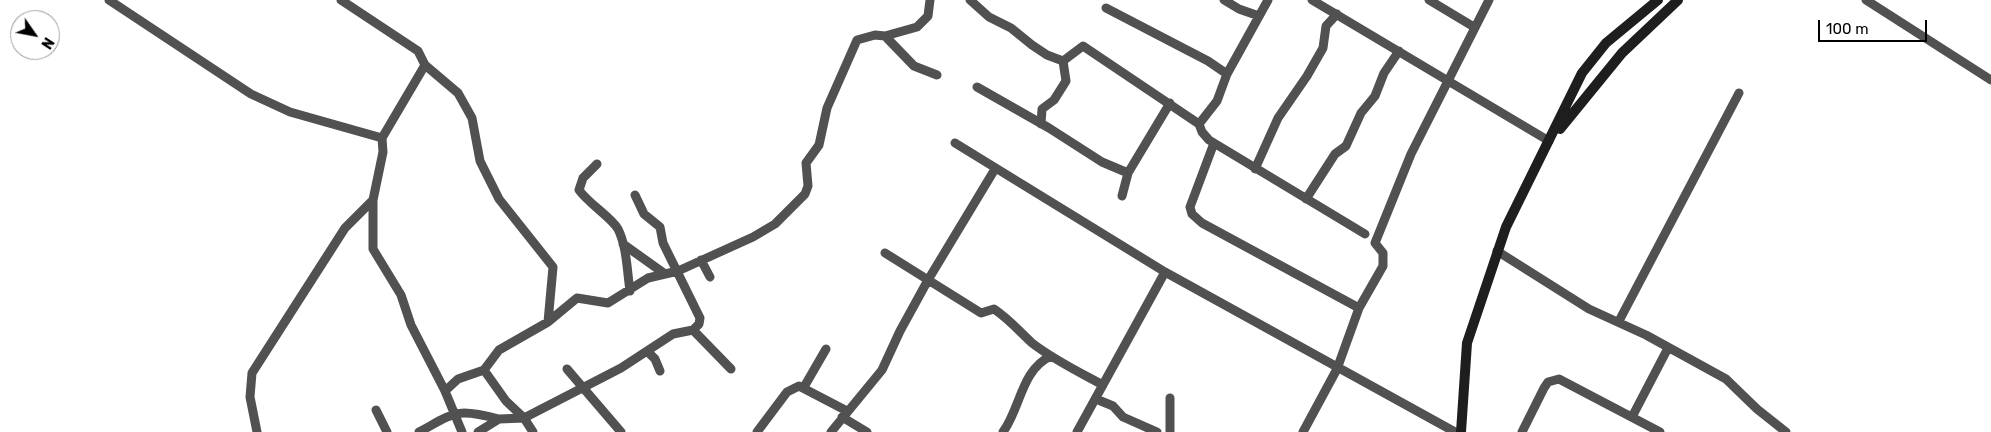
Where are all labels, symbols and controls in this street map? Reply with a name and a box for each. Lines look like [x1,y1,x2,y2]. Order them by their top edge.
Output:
north arrow [10,10,60,60]
scale bar [1821,10,1930,42]
text: 100 m [1826,20,1868,38]
text: N [37,34,57,52]

